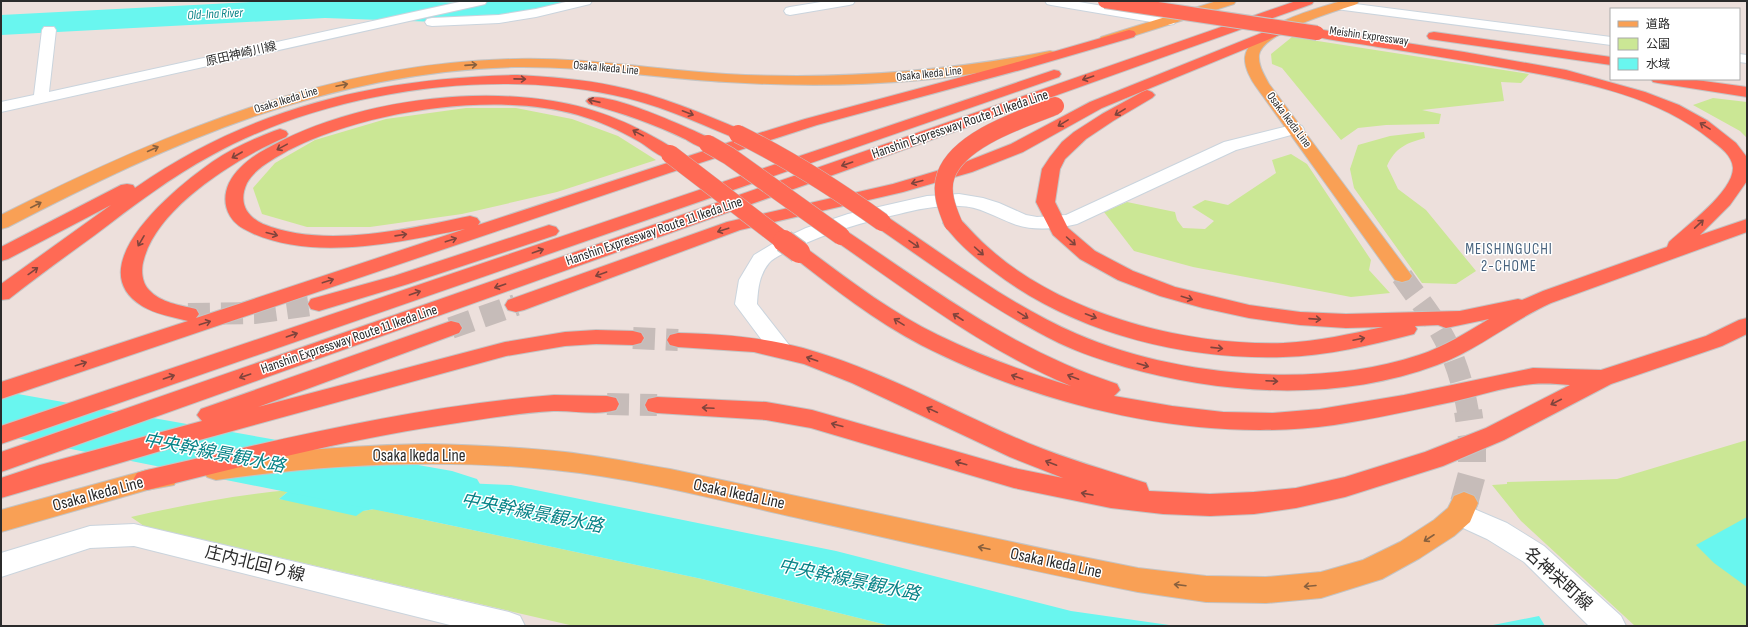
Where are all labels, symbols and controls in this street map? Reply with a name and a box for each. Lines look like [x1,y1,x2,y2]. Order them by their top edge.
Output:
water label: Old-Ina River [187,4,245,23]
legend [1610,8,1740,80]
text: 道路 [1646,17,1670,32]
street label: Meishin Expressway [1329,23,1410,49]
text: 公園 [1646,37,1670,52]
street label: 原田神崎川線 [204,39,278,69]
text: 水域 [1646,57,1670,72]
street label: Osaka Ikeda Line [573,58,640,78]
one-way arrow [464,61,477,69]
street label: Osaka Ikeda Line [896,63,963,85]
one-way arrow [513,75,526,83]
one-way arrow [1083,75,1095,83]
one-way arrow [335,80,348,88]
street label: Osaka Ikeda Line [252,83,320,117]
street label: Hanshin Expressway Route 11 Ikeda Line [870,86,1050,162]
street label: Osaka Ikeda Line [1263,89,1315,151]
one-way arrow [588,97,601,104]
one-way arrow [1114,108,1126,116]
one-way arrow [681,109,693,117]
one-way arrow [1057,119,1069,127]
one-way arrow [1700,122,1711,130]
one-way arrow [632,129,644,136]
one-way arrow [276,144,288,152]
one-way arrow [147,145,159,152]
one-way arrow [231,151,243,159]
one-way arrow [841,160,853,168]
one-way arrow [911,179,924,186]
street label: Hanshin Expressway Route 11 Ikeda Line [564,193,744,269]
one-way arrow [30,201,42,208]
one-way arrow [1694,219,1704,229]
one-way arrow [716,227,729,234]
one-way arrow [265,231,278,238]
one-way arrow [394,231,407,239]
one-way arrow [137,235,145,247]
one-way arrow [445,236,457,244]
one-way arrow [1066,237,1076,246]
one-way arrow [909,240,920,248]
district label: MEISHINGUCHI 2-CHOME [1465,240,1553,276]
one-way arrow [532,246,544,254]
one-way arrow [974,247,984,256]
one-way arrow [27,267,38,275]
one-way arrow [594,271,607,278]
one-way arrow [322,277,334,285]
one-way arrow [493,283,506,290]
one-way arrow [409,288,421,296]
one-way arrow [1180,295,1193,302]
street label: Hanshin Expressway Route 11 Ikeda Line [259,301,439,377]
one-way arrow [1017,311,1029,319]
one-way arrow [1084,312,1096,320]
one-way arrow [953,313,964,321]
one-way arrow [1308,316,1321,323]
one-way arrow [198,318,210,326]
one-way arrow [893,318,905,326]
one-way arrow [286,330,298,338]
one-way arrow [1353,335,1366,343]
one-way arrow [1210,344,1223,352]
one-way arrow [806,355,818,363]
one-way arrow [75,359,87,367]
one-way arrow [1136,361,1149,369]
one-way arrow [163,372,175,380]
one-way arrow [239,372,251,380]
one-way arrow [1011,372,1023,380]
one-way arrow [1067,373,1079,381]
one-way arrow [1265,378,1278,385]
one-way arrow [1550,399,1562,407]
one-way arrow [702,404,715,411]
one-way arrow [926,406,938,413]
one-way arrow [831,421,844,429]
water label: 中央幹線景観水路 [141,429,289,477]
street label: Osaka Ikeda Line [372,446,466,466]
one-way arrow [1045,458,1057,466]
one-way arrow [955,459,968,467]
street label: Osaka Ikeda Line [50,472,146,516]
street label: Osaka Ikeda Line [691,475,787,513]
water label: 中央幹線景観水路 [459,489,607,537]
one-way arrow [1081,490,1094,498]
one-way arrow [1424,534,1435,542]
street label: 庄内北回り線 [203,542,307,586]
one-way arrow [978,543,991,551]
street label: 名神栄町線 [1520,543,1596,615]
street label: Osaka Ikeda Line [1008,544,1104,582]
water label: 中央幹線景観水路 [776,555,924,606]
one-way arrow [1174,581,1187,589]
one-way arrow [1304,582,1317,589]

